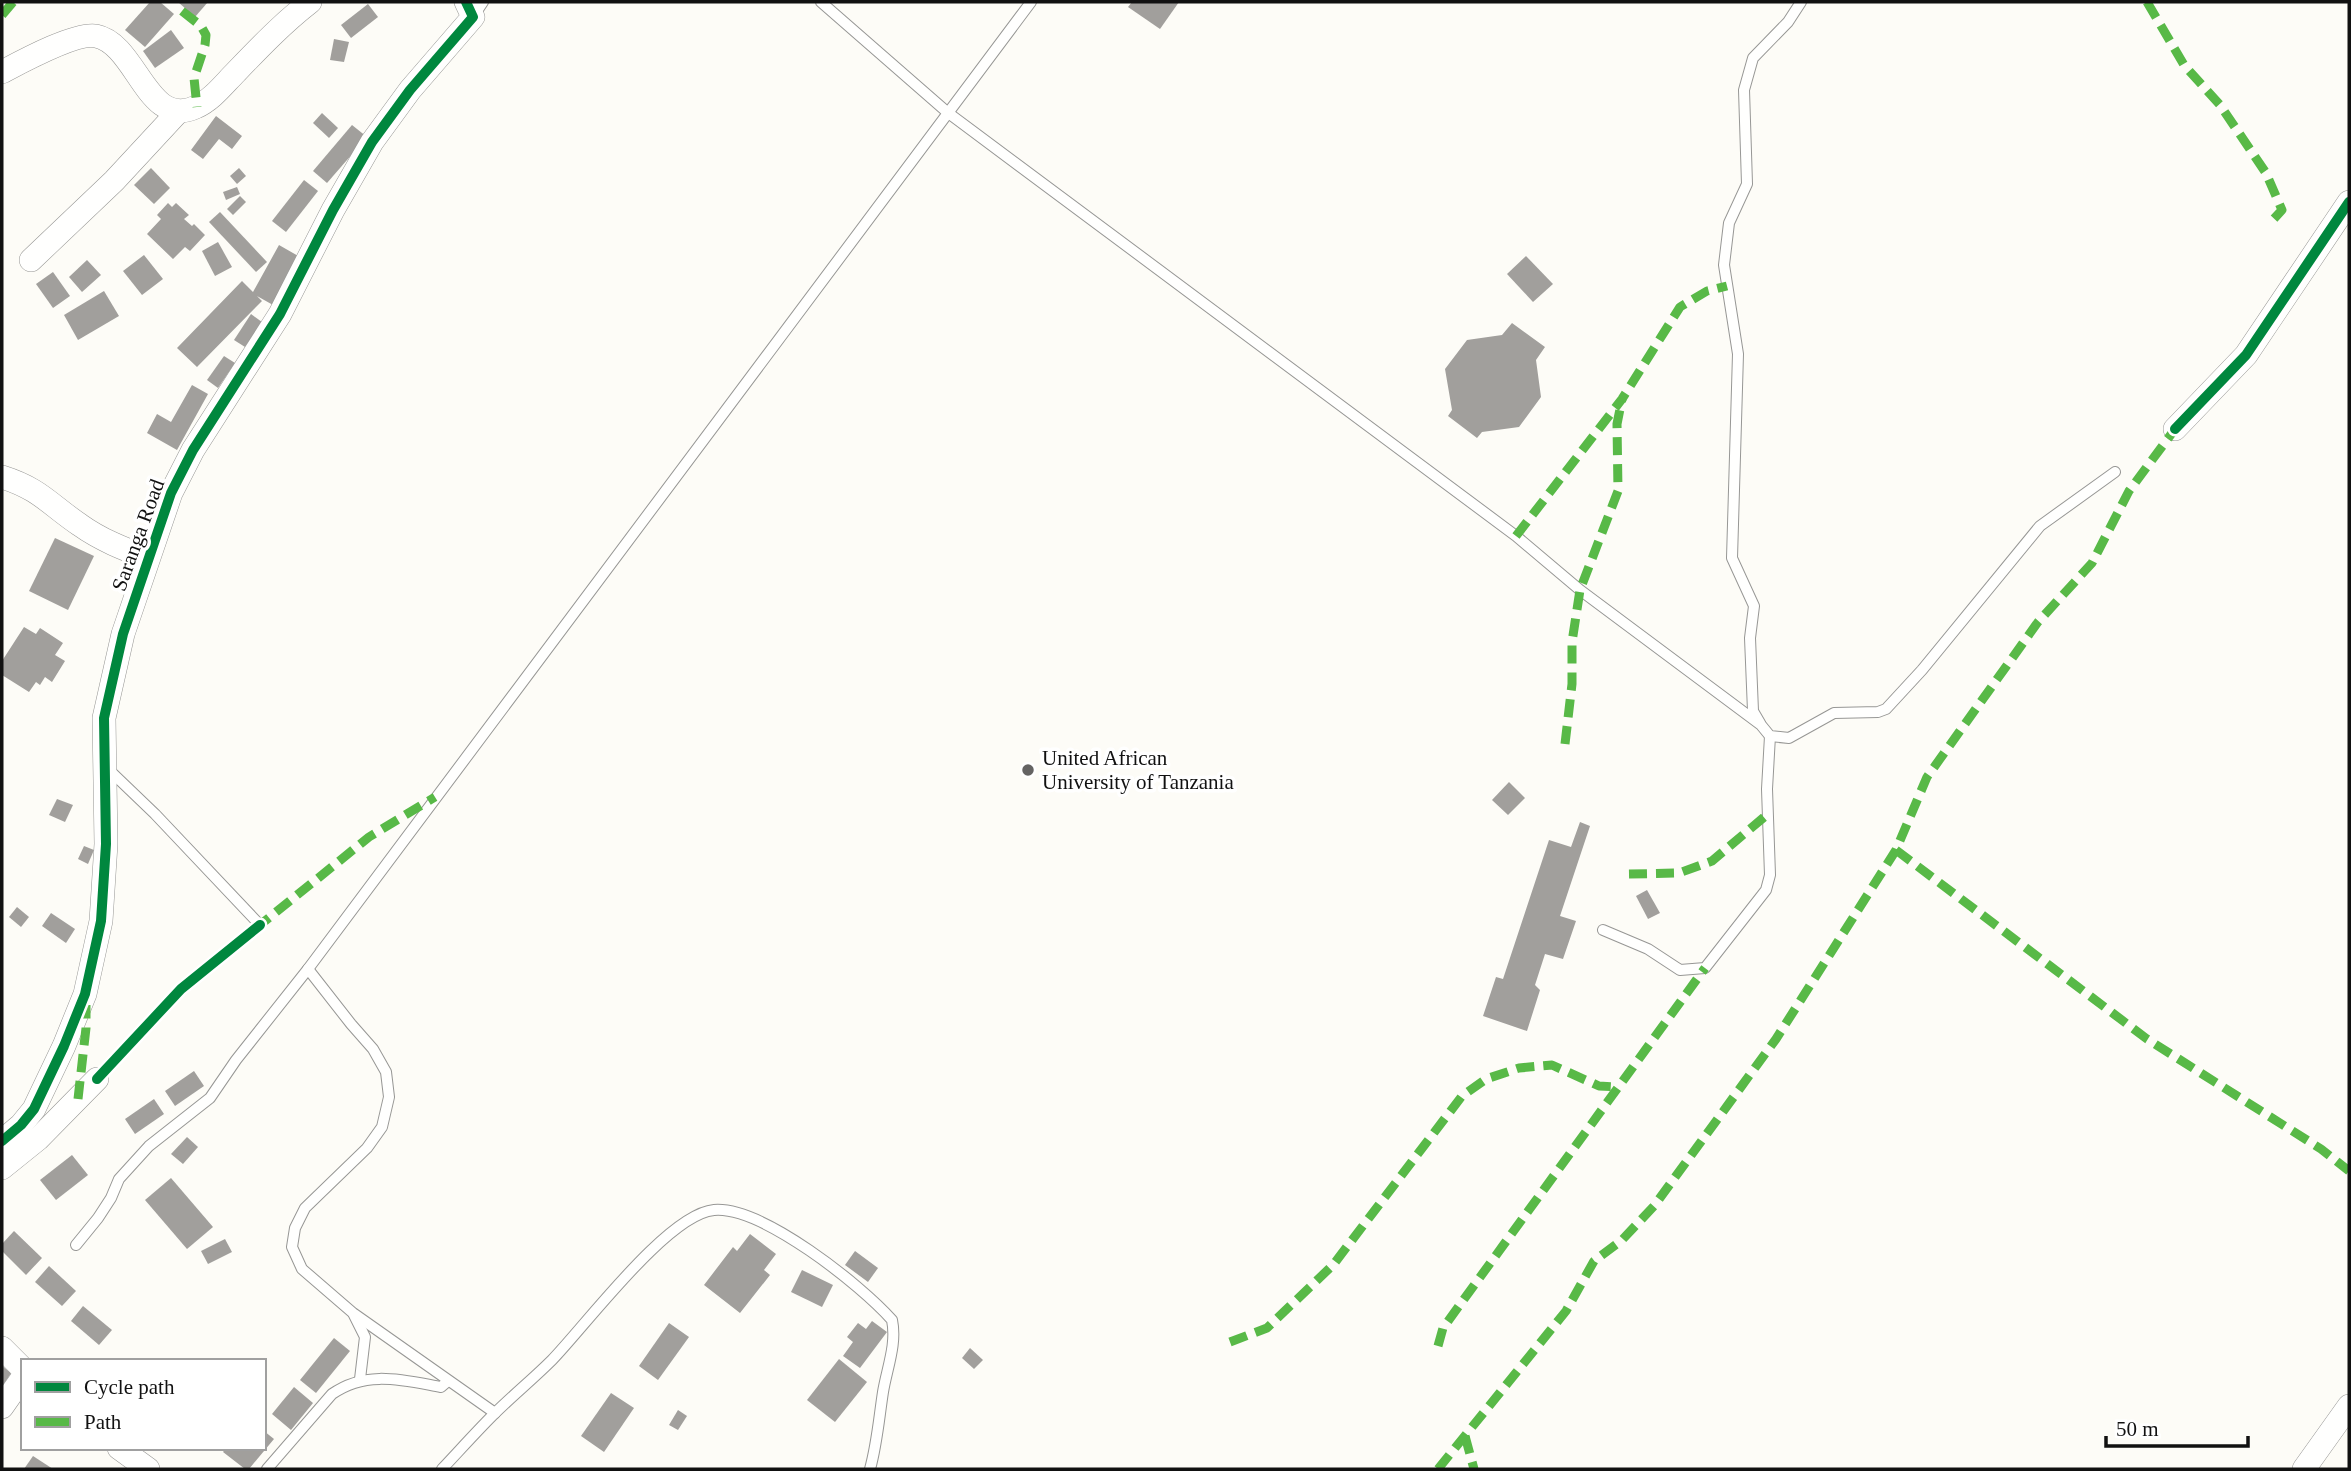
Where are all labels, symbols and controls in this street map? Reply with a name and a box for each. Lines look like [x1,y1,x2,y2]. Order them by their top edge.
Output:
street label: Saranga Road [107,475,169,594]
place label: United African University of Tanzania [1042,746,1234,794]
marker: United African University of Tanzania [1020,762,1036,778]
legend [21,1359,266,1450]
text: Cycle path [84,1375,175,1399]
scale bar [2106,1404,2248,1448]
text: Path [84,1410,122,1434]
text: 50 m [2116,1417,2159,1441]

